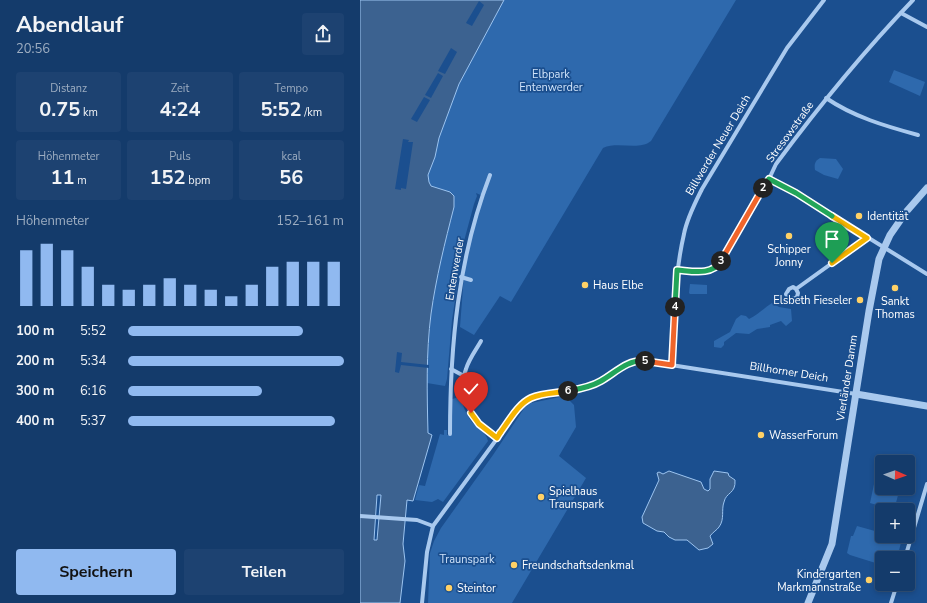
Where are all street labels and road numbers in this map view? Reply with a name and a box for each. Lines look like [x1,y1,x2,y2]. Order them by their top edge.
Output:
street label: Billwerder Neuer Deich [682,92,754,198]
street label: Stresowstraße [763,98,817,166]
street label: Entenwerder [442,236,468,302]
street label: Vierländer Damm [833,334,861,423]
street label: Billhorner Deich [749,358,829,386]

